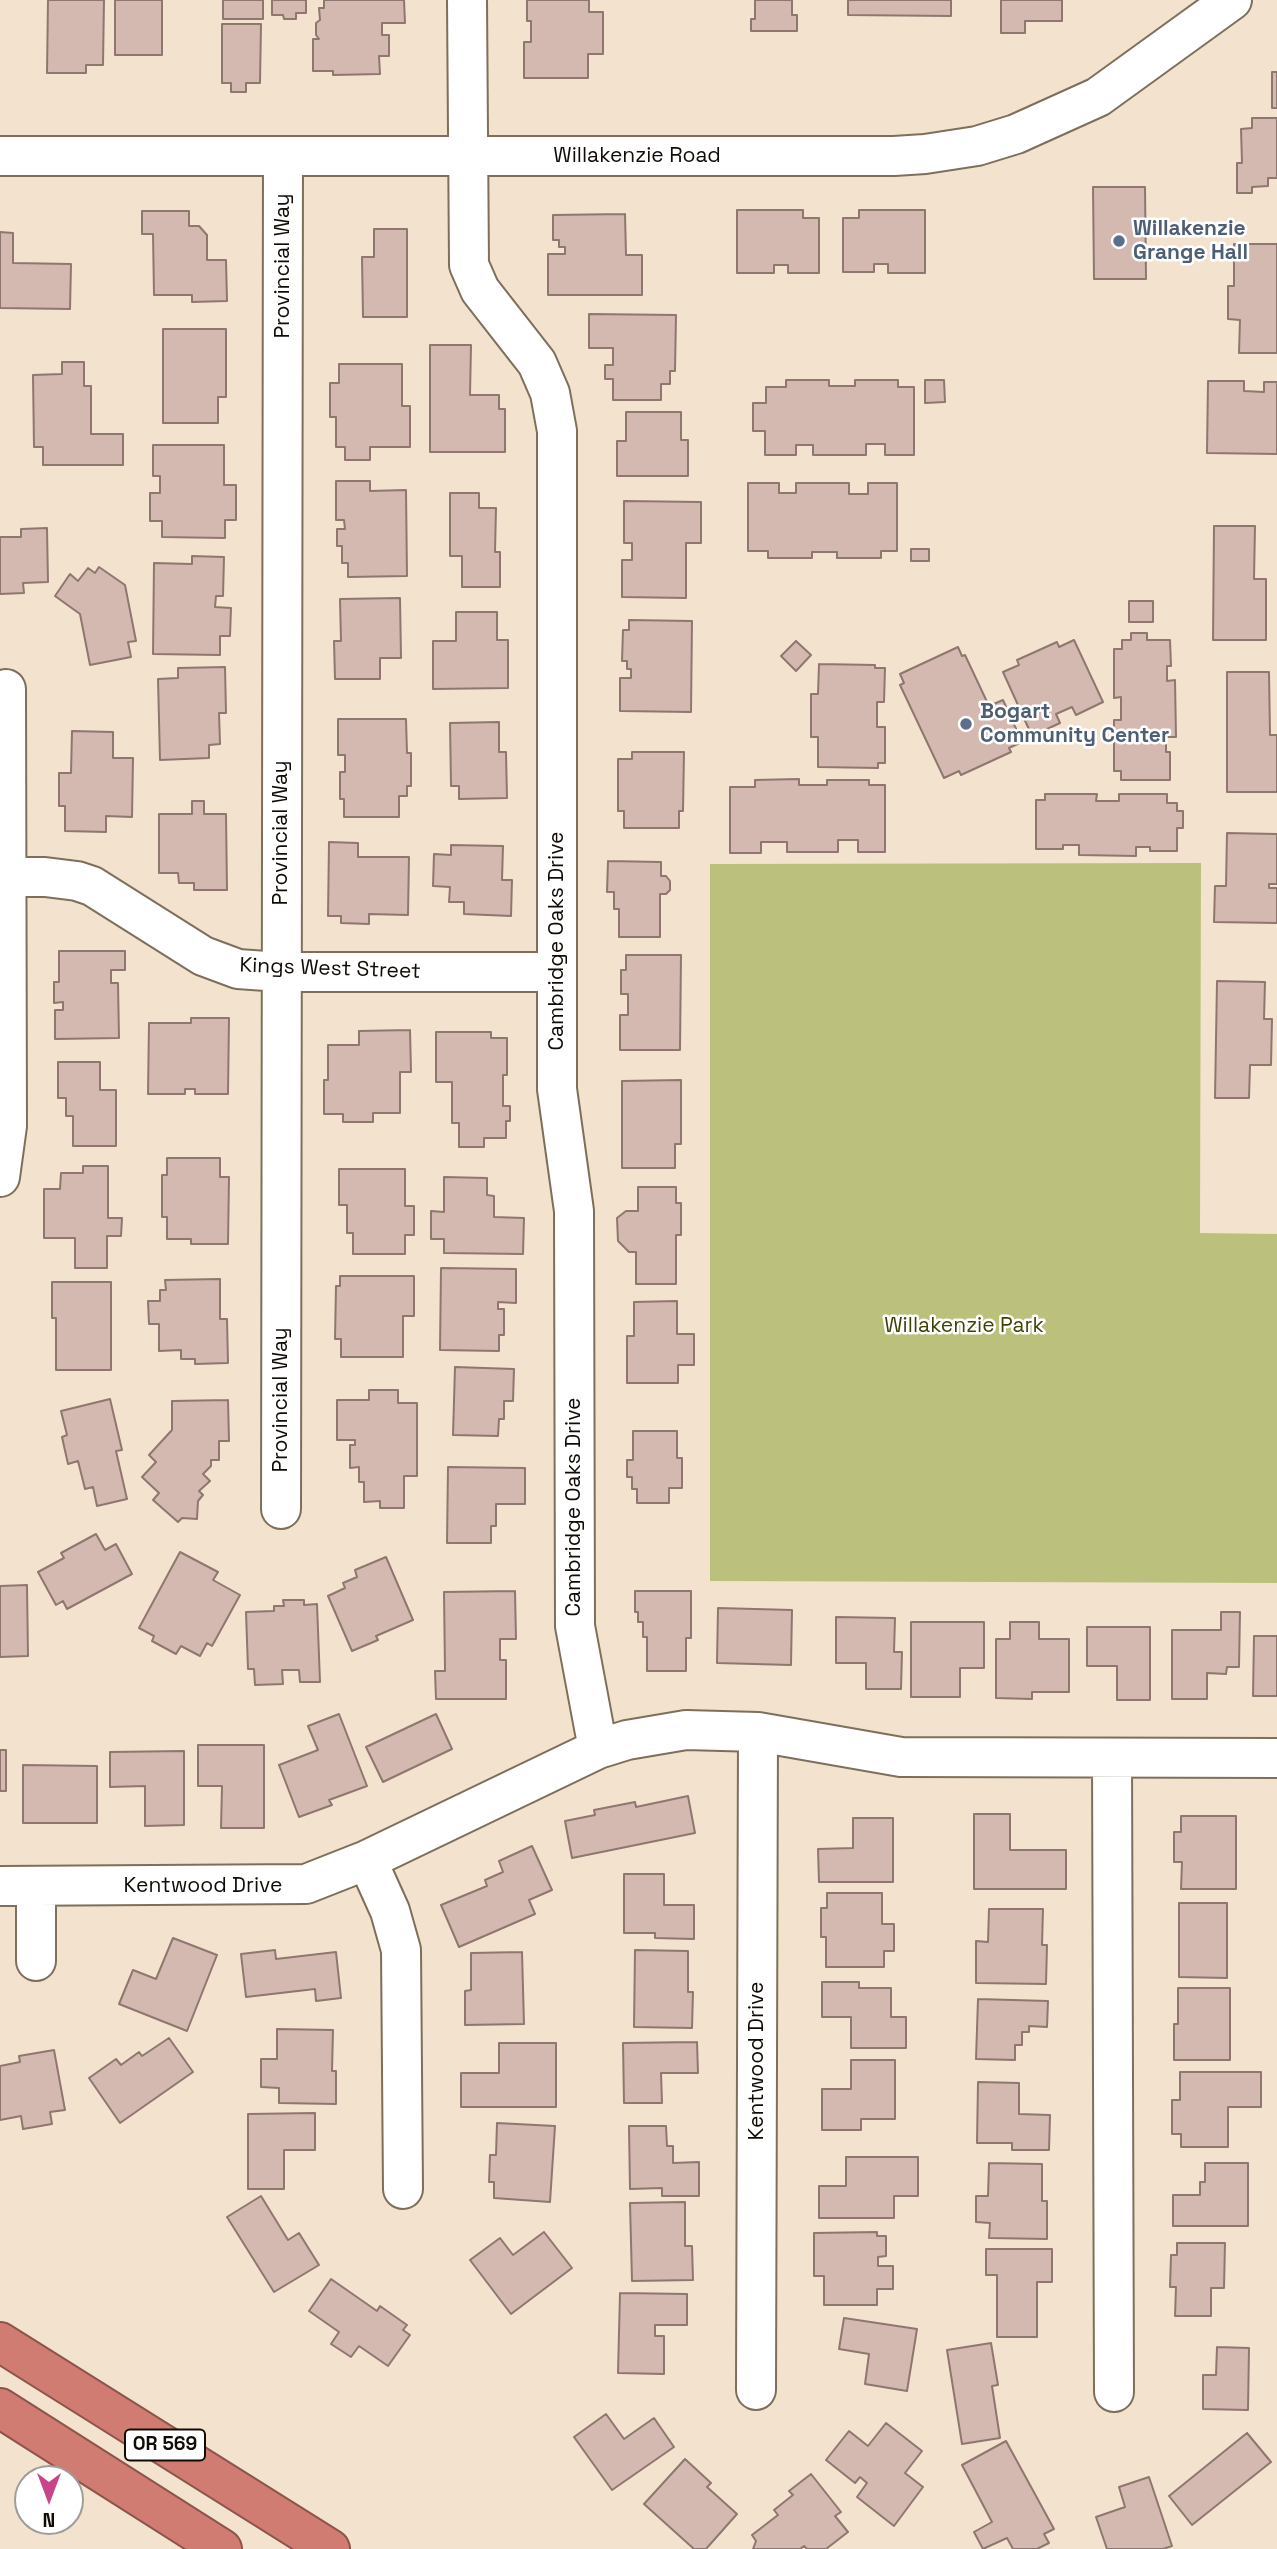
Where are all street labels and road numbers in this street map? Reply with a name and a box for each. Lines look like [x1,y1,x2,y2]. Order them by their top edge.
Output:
street label: Willakenzie Road [553,143,721,169]
street label: Provincial Way [270,193,296,339]
street label: Provincial Way [268,760,294,906]
street label: Cambridge Oaks Drive [544,832,570,1050]
street label: Kings West Street [239,953,421,985]
street label: Provincial Way [268,1327,294,1473]
street label: Cambridge Oaks Drive [561,1398,587,1616]
street label: Kentwood Drive [124,1873,282,1899]
street label: Kentwood Drive [744,1982,770,2140]
road number: OR 569 [125,2430,205,2460]

